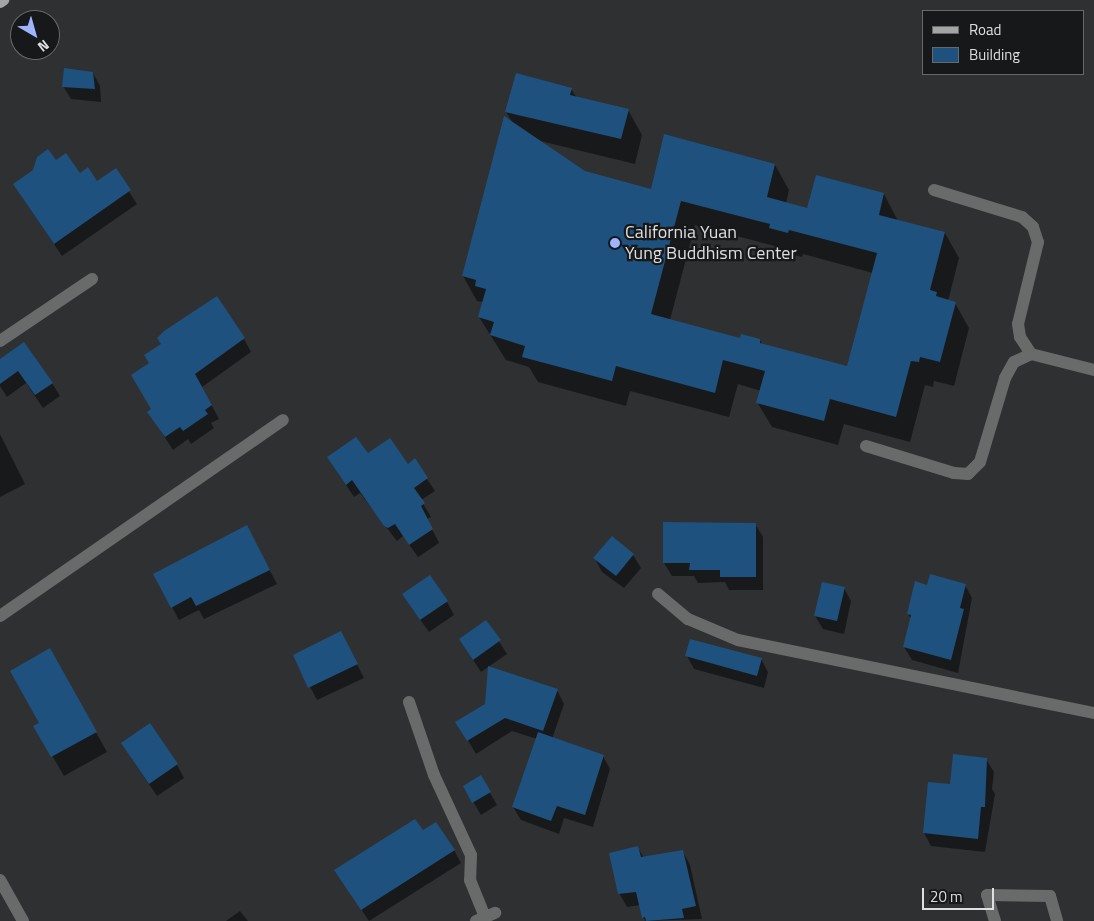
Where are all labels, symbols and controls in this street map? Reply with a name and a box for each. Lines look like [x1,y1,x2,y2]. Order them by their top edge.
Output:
north arrow [10,10,60,60]
legend [922,10,1084,75]
text: Road [969,18,1001,41]
text: N [34,35,54,58]
text: Building [969,43,1020,66]
place label: California Yuan Yung Buddhism Center [625,222,797,264]
marker: California Yuan Yung Buddhism Center [609,237,621,249]
scale bar [924,878,996,910]
text: 20 m [930,885,963,908]

